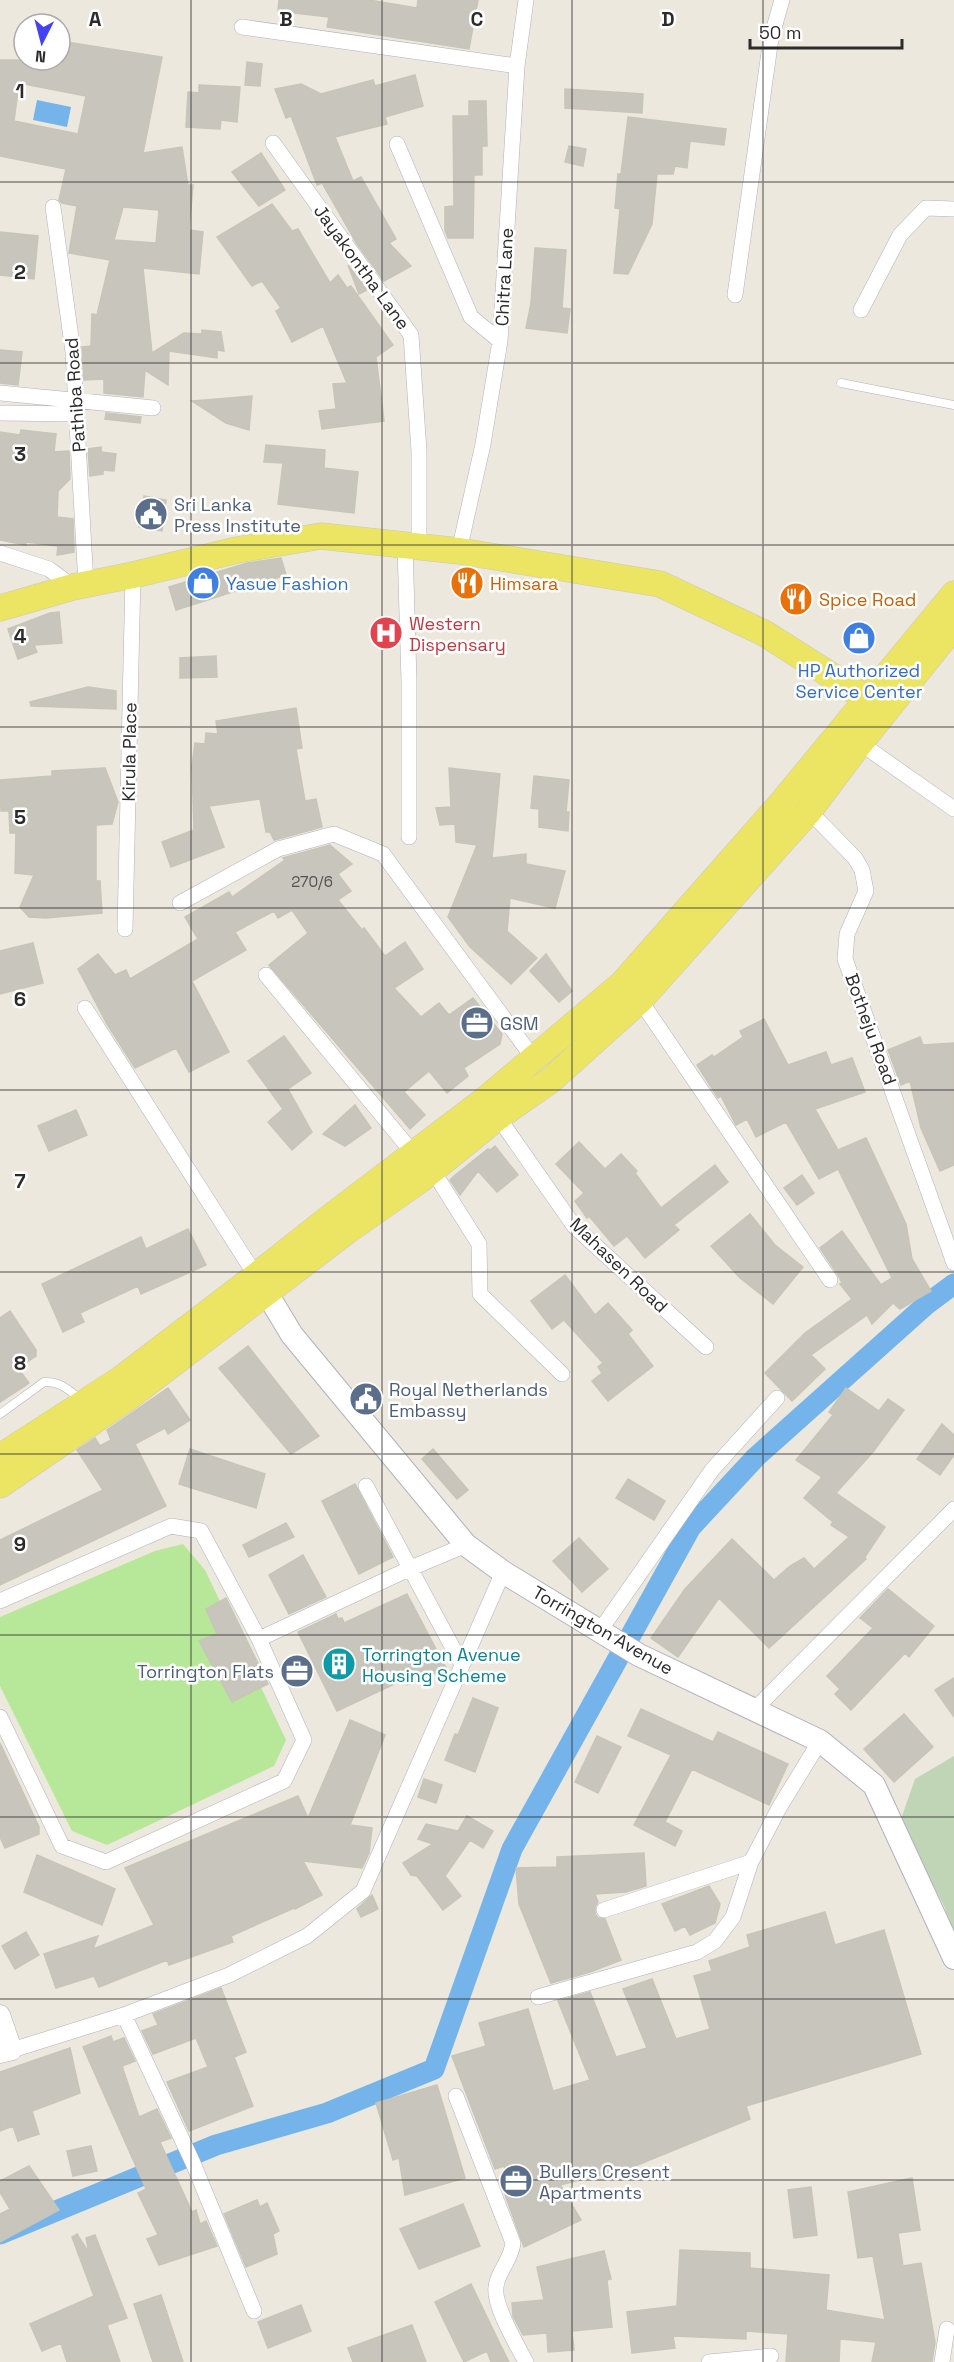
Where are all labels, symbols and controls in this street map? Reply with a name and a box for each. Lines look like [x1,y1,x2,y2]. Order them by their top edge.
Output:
text: A [89,6,102,32]
text: B [279,6,293,32]
text: C [471,6,484,32]
text: D [661,6,675,32]
north arrow [12,12,72,72]
scale bar [750,12,902,50]
text: 50 m [759,21,801,44]
text: N [34,45,47,67]
text: 1 [15,78,25,104]
street label: Jayakontha Lane [309,200,415,334]
street label: Chitra Lane [490,227,518,327]
text: 2 [14,259,26,285]
street label: Pathiba Road [60,337,90,453]
text: 3 [14,441,26,467]
place label: Sri Lanka Press Institute [174,493,301,537]
public building icon: Sri Lanka Press Institute [133,496,169,532]
shop icon: Yasue Fashion [185,565,221,601]
restaurant icon: Himsara [449,565,485,601]
place label: Yasue Fashion [226,572,349,595]
place label: Himsara [490,572,558,595]
restaurant icon: Spice Road [778,581,814,617]
place label: Spice Road [819,588,916,611]
place label: Western Dispensary [409,612,506,656]
hospital icon: Western Dispensary [368,615,404,651]
shop icon: HP Authorized Service Center [841,620,877,656]
text: 4 [14,623,27,649]
place label: HP Authorized Service Center [795,659,923,703]
street label: Kirula Place [117,702,141,802]
text: 5 [14,804,26,830]
house number: 270/6 [291,872,333,891]
street label: Botheju Road [840,970,902,1088]
text: 6 [14,986,26,1012]
office icon: GSM [459,1005,495,1041]
place label: GSM [500,1012,538,1035]
text: 7 [14,1168,26,1194]
street label: Mahasen Road [565,1213,673,1317]
text: 8 [14,1350,26,1376]
place label: Royal Netherlands Embassy [389,1378,548,1422]
public building icon: Royal Netherlands Embassy [348,1381,384,1417]
text: 9 [14,1531,26,1557]
street label: Torrington Avenue [529,1580,677,1680]
place label: Torrington Avenue Housing Scheme [362,1643,521,1687]
building icon: Torrington Avenue Housing Scheme [321,1646,357,1682]
office icon: Torrington Flats [279,1653,315,1689]
place label: Torrington Flats [137,1660,274,1683]
place label: Bullers Cresent Apartments [539,2160,670,2204]
office icon: Bullers Cresent Apartments [498,2163,534,2199]

